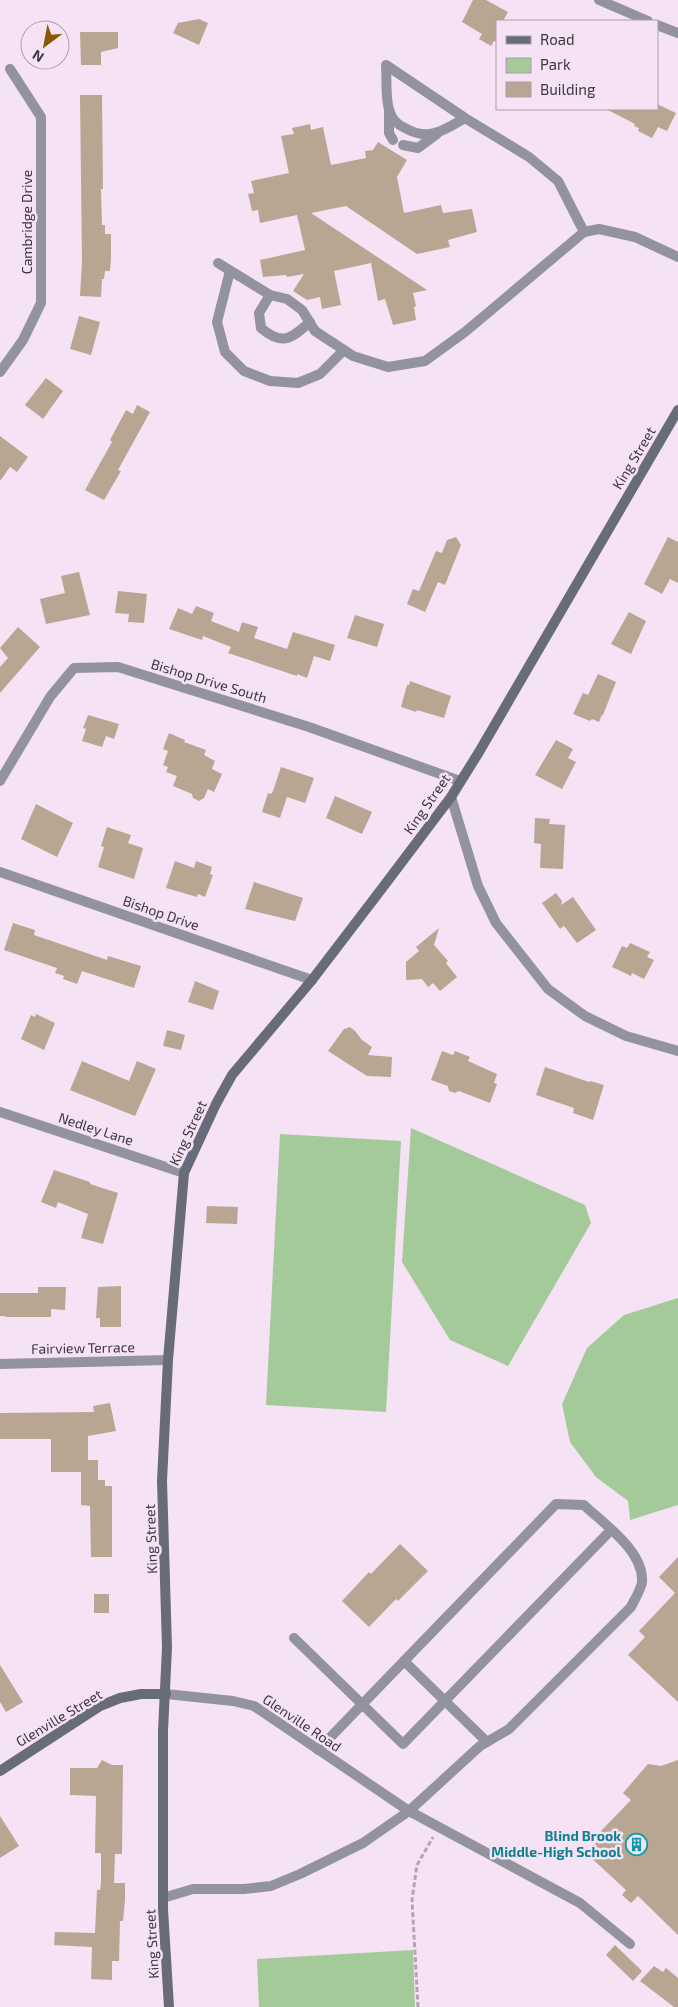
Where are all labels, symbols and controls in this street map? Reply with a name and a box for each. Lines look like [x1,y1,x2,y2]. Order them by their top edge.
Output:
north arrow [20,20,70,70]
legend [496,20,658,110]
text: Road [540,30,575,48]
text: N [29,47,47,66]
text: Park [540,55,571,73]
text: Building [540,80,596,98]
street label: Cambridge Drive [18,170,35,274]
street label: King Street [608,423,659,492]
street label: Bishop Drive South [149,655,269,706]
street label: King Street [400,770,454,837]
street label: Bishop Drive [121,891,202,934]
street label: King Street [165,1098,210,1168]
street label: Nedley Lane [57,1108,136,1149]
street label: Fairview Terrace [31,1338,135,1357]
street label: King Street [141,1504,160,1574]
street label: Glenville Street [13,1685,105,1750]
street label: Glenville Road [260,1690,345,1755]
place label: Blind Brook Middle-High School [491,1827,621,1860]
building icon: Blind Brook Middle-High School [625,1832,649,1856]
street label: King Street [141,1909,162,1979]

